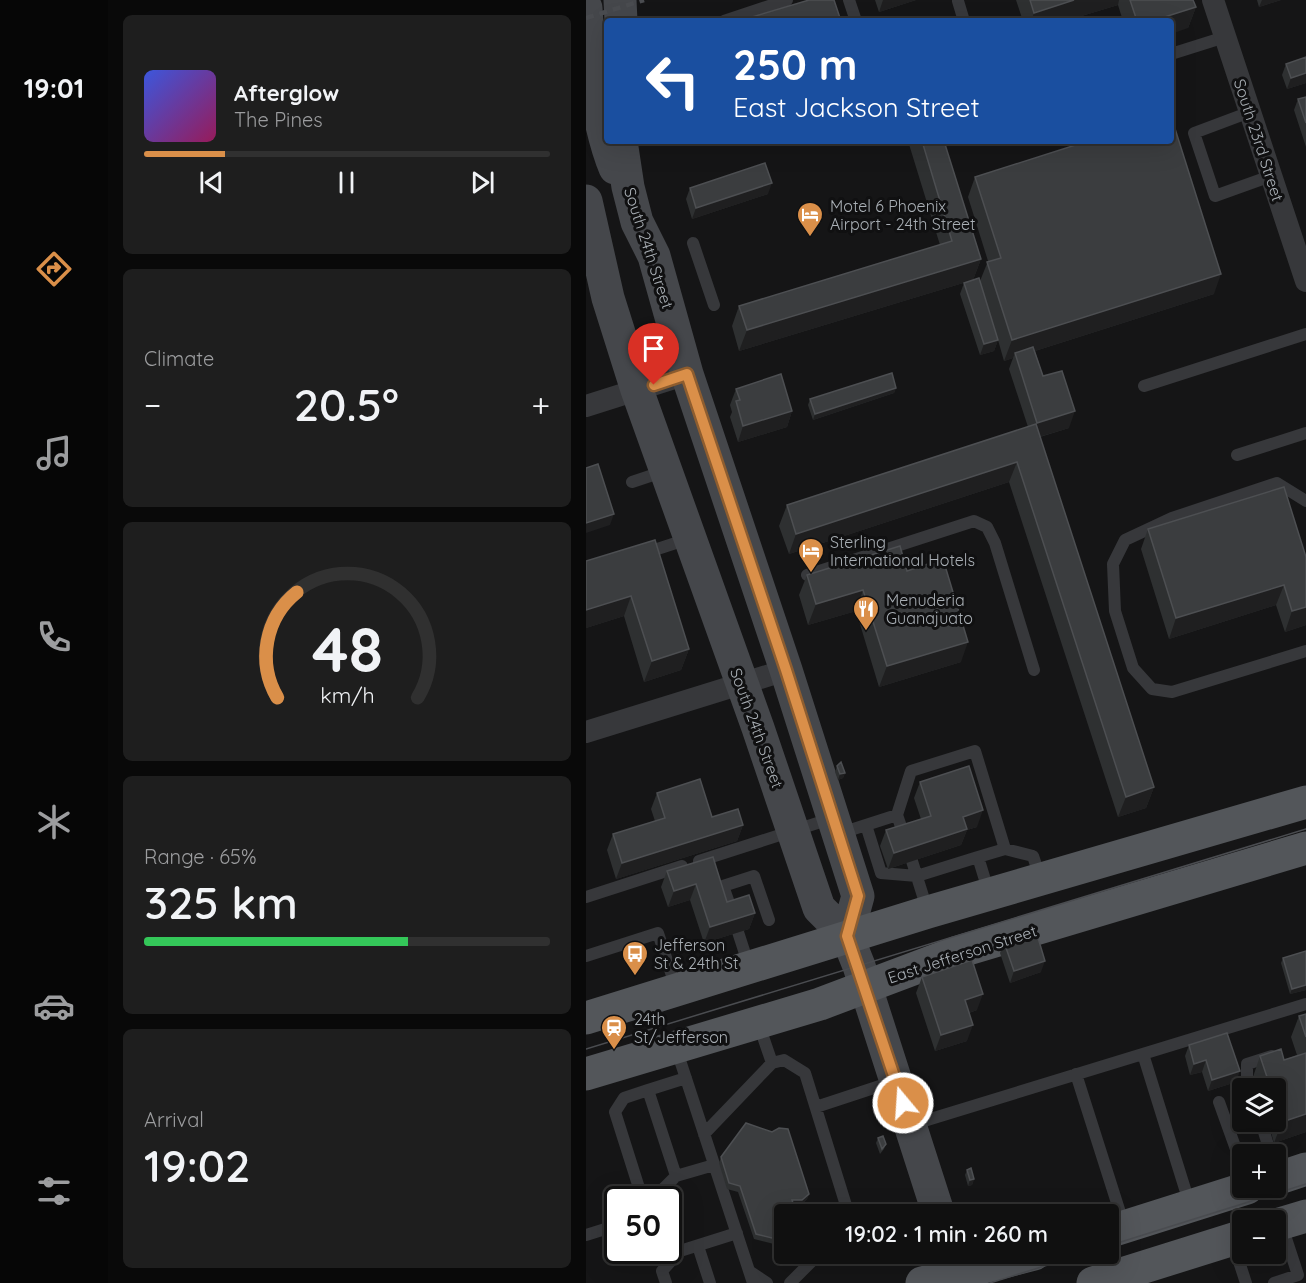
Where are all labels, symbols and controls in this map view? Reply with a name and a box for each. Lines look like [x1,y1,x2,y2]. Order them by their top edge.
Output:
text: 250 m [733,38,857,91]
icon: left [634,42,712,120]
text: 19:01 [24,71,84,105]
street label: South 23rd Street [1230,76,1288,204]
text: Afterglow [234,79,339,107]
text: East Jackson Street [733,90,980,124]
text: The Pines [234,107,323,132]
icon: previous [195,166,228,199]
icon: pause [330,166,363,199]
icon: next [466,166,499,199]
street label: South 24th Street [620,185,678,311]
place label: Motel 6 Phoenix Airport - 24th Street [830,196,976,234]
hotel icon: Motel 6 Phoenix Airport - 24th Street [795,200,825,238]
icon: directions [33,248,75,290]
pin [628,323,679,385]
icon: arrive [637,332,670,365]
text: Climate [144,346,214,371]
text: 20.5° [294,376,399,432]
text: − [144,384,161,425]
text: + [531,384,550,425]
icon: music [33,432,75,474]
place label: Sterling International Hotels [830,532,975,570]
hotel icon: Sterling International Hotels [796,536,826,574]
place label: Menuderia Guanajuato [886,590,973,628]
restaurant icon: Menuderia Guanajuato [851,594,881,632]
text: 48 [312,611,382,689]
icon: phone [33,616,75,658]
street label: South 24th Street [726,665,788,791]
text: km/h [320,683,374,709]
icon: climate [33,801,75,843]
text: Range · 65% [144,844,257,869]
text: 325 km [144,874,298,930]
street label: East Jefferson Street [885,920,1039,988]
place label: Jefferson St & 24th St [654,935,738,973]
bus stop icon: Jefferson St & 24th St [620,939,650,977]
icon: car [33,985,75,1027]
place label: 24th St/Jefferson [634,1009,728,1047]
station icon: 24th St/Jefferson [599,1013,629,1051]
position arrow [871,1071,935,1135]
map controls [1232,1078,1286,1264]
button: layers [1232,1078,1286,1132]
text: Arrival [144,1107,204,1132]
text: 19:02 [144,1137,250,1193]
button: + [1232,1144,1286,1198]
icon: filters [33,1170,75,1212]
speed limit sign: 50 [604,1186,682,1264]
button: − [1232,1210,1286,1264]
text: 19:02 · 1 min · 260 m [845,1220,1048,1248]

